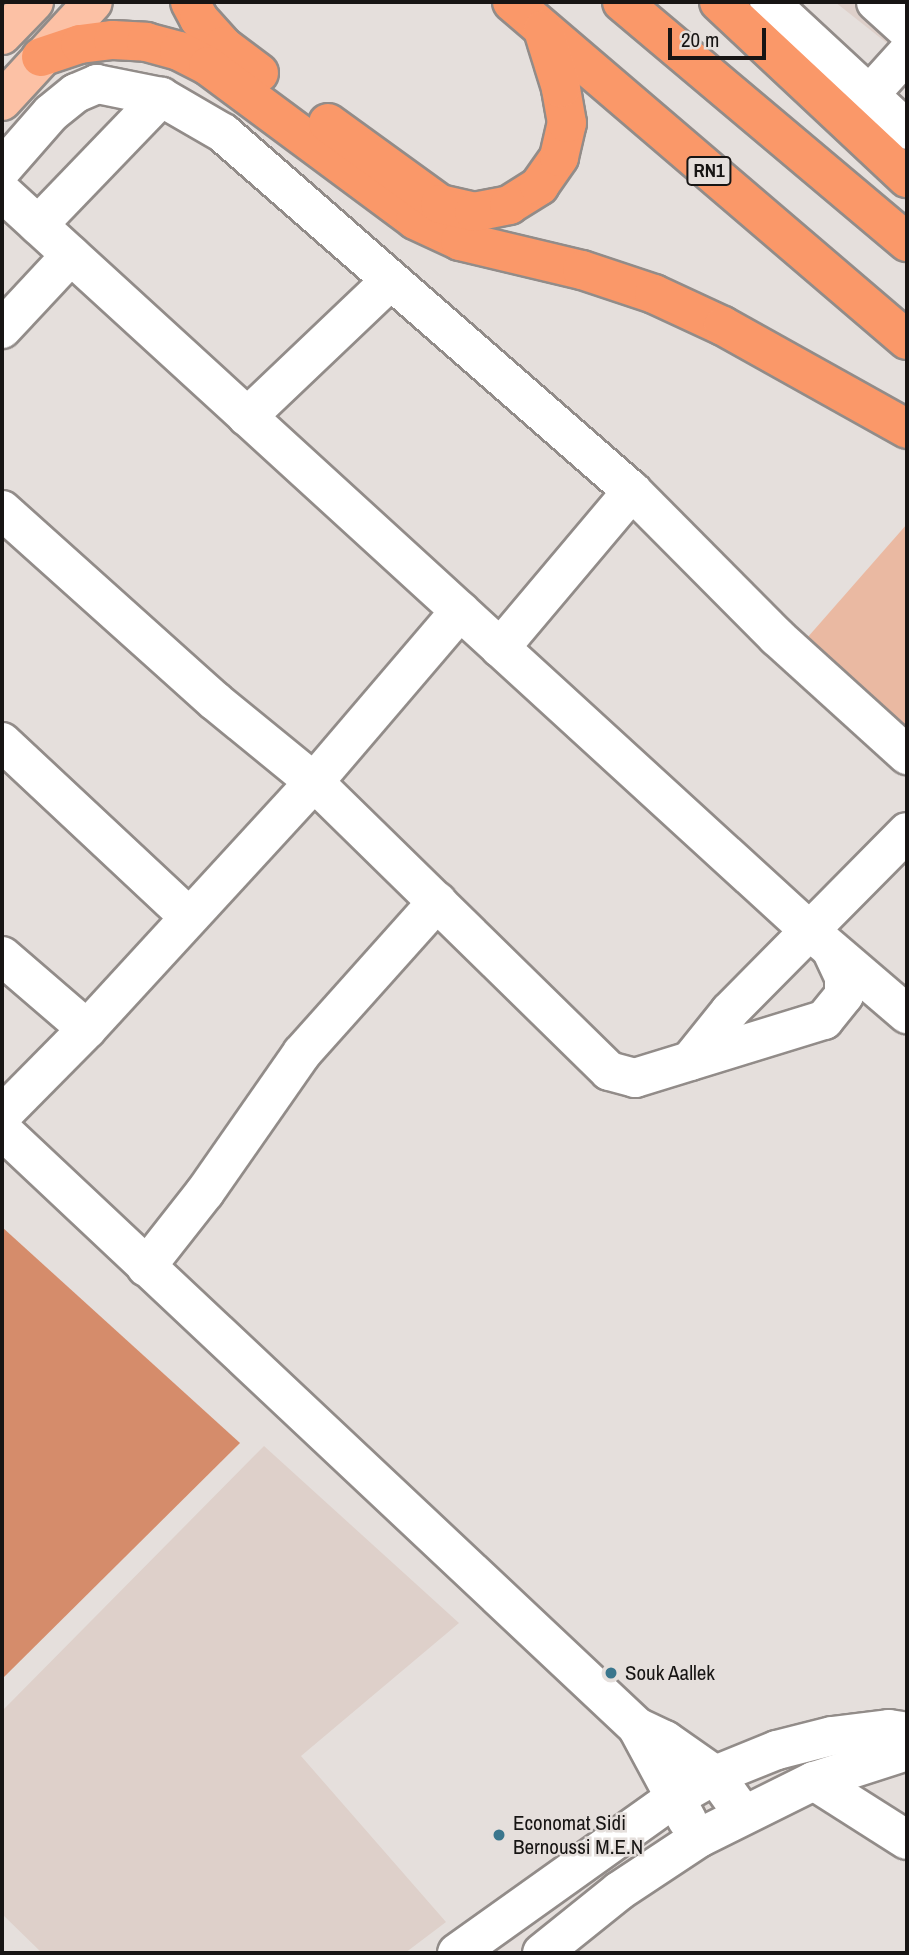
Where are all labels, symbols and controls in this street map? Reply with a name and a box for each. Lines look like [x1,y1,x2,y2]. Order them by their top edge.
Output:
scale bar [671,14,769,58]
text: 20 m [681,25,719,54]
road number: RN1 [686,155,732,186]
place label: Souk Aallek [625,1660,716,1686]
marker: Souk Aallek [603,1665,619,1681]
place label: Economat Sidi Bernoussi M.E.N [513,1810,643,1860]
marker: Economat Sidi Bernoussi M.E.N [491,1827,507,1843]

